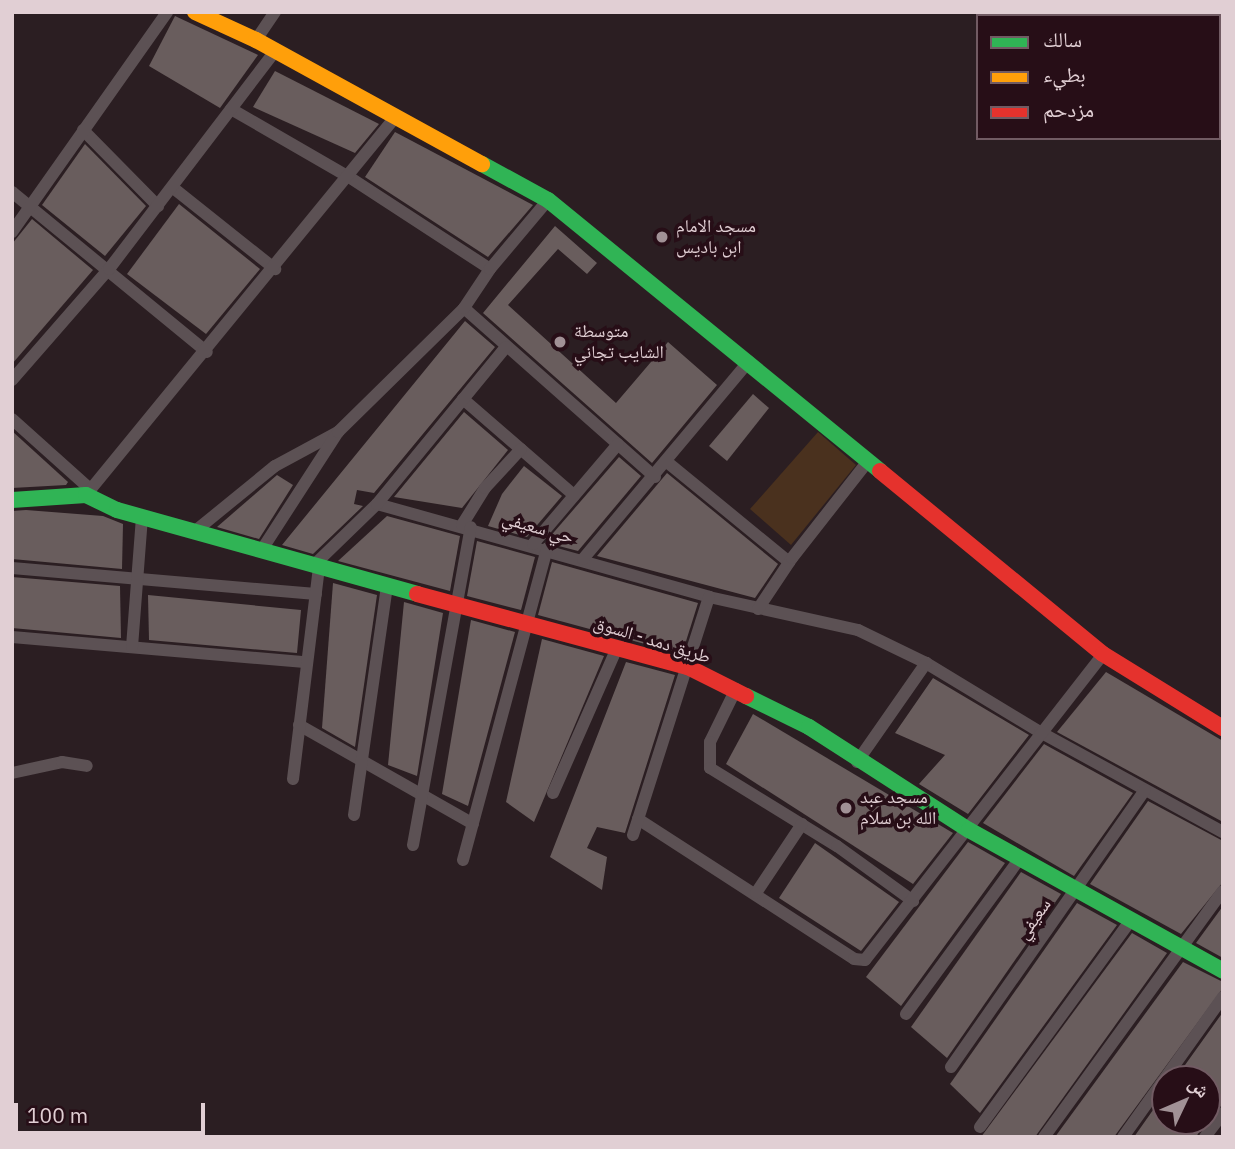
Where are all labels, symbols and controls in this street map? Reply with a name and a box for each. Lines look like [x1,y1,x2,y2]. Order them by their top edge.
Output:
legend [976,14,1221,140]
text: سالك [1043,25,1082,53]
text: بطيء [1043,60,1086,88]
text: مزدحم [1043,95,1094,123]
place label: مسجد الامام ابن باديس [676,216,756,258]
marker: مسجد الامام ابن باديس [654,229,670,245]
place label: متوسطة الشايب تجاني [574,321,664,364]
marker: متوسطة الشايب تجاني [552,334,568,350]
street label: حي سعيفي [500,508,576,548]
street label: طريق دمد - السوق [591,612,713,668]
place label: مسجد عبد الله بن سلام [860,787,936,830]
marker: مسجد عبد الله بن سلام [838,800,854,816]
street label: سعيفي [1012,894,1056,944]
north arrow [1151,1065,1221,1135]
text: ش [1184,1071,1215,1102]
scale bar [18,1090,208,1134]
text: 100 m [27,1101,88,1129]

